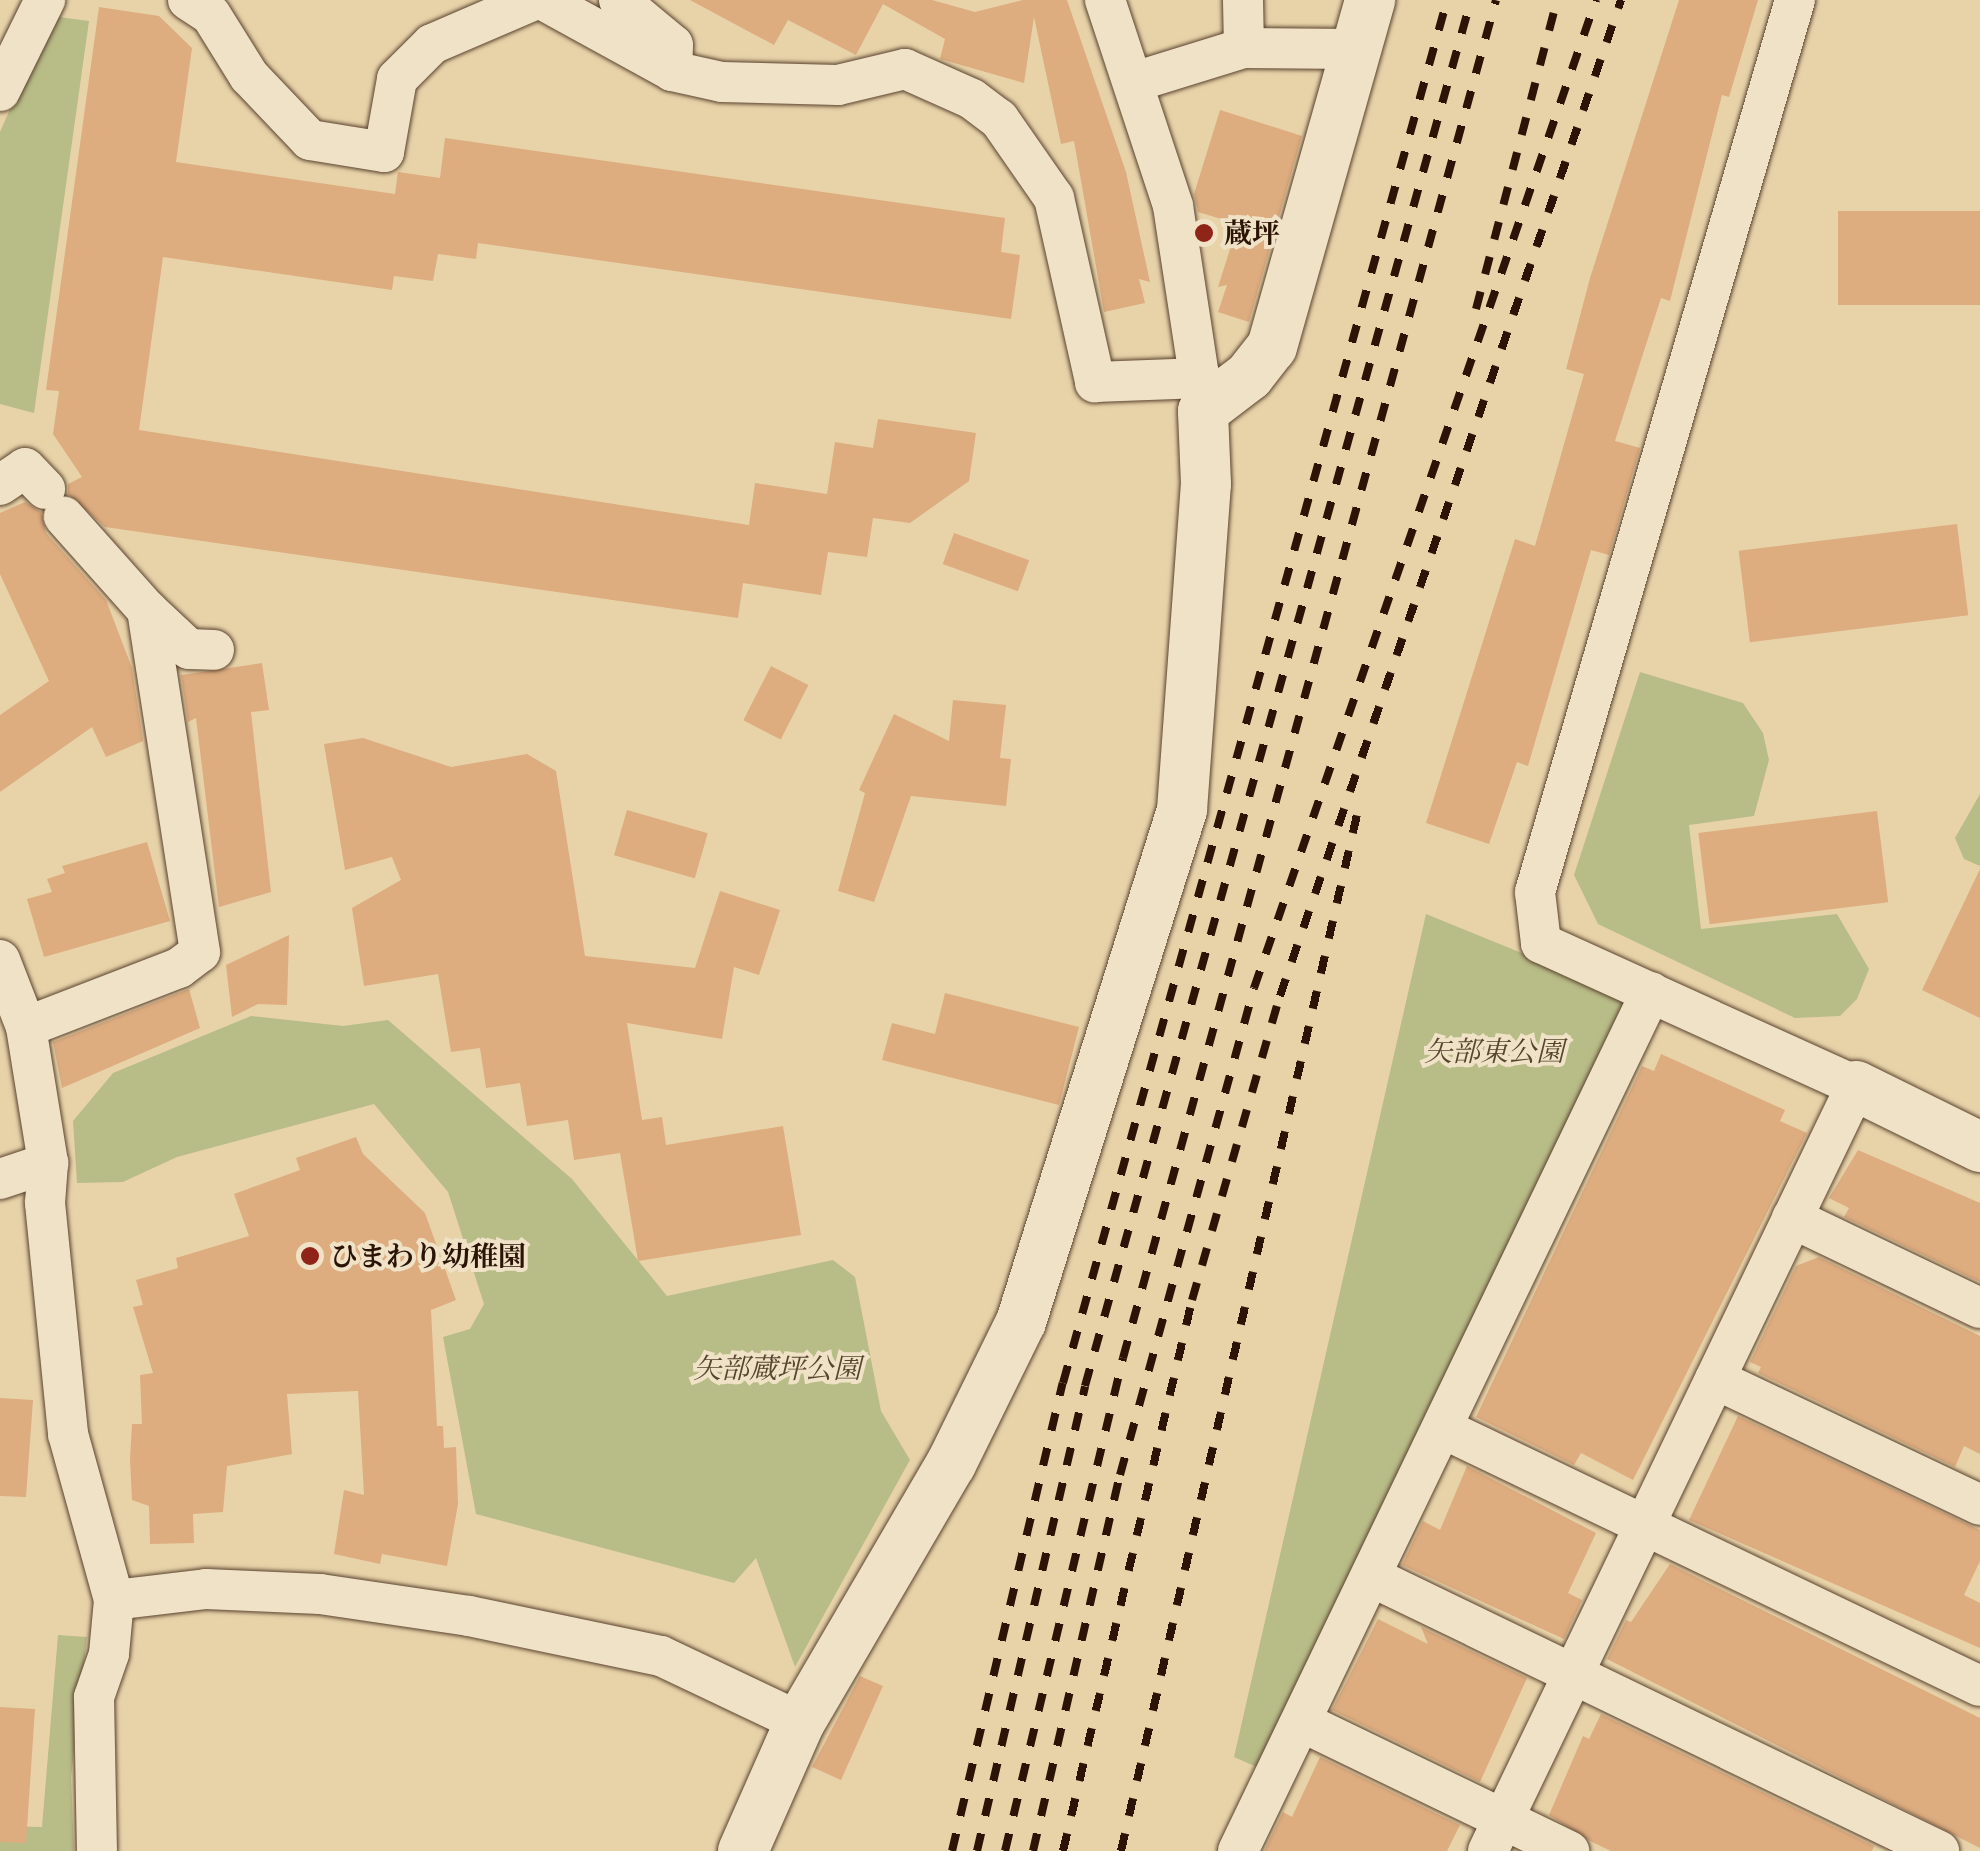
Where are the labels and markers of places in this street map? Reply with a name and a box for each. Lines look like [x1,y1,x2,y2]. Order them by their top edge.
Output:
place label: 蔵坪 [1224,216,1280,250]
marker: 蔵坪 [1193,222,1215,244]
place label: ひまわり幼稚園 [330,1239,526,1273]
marker: ひまわり幼稚園 [299,1245,321,1267]

